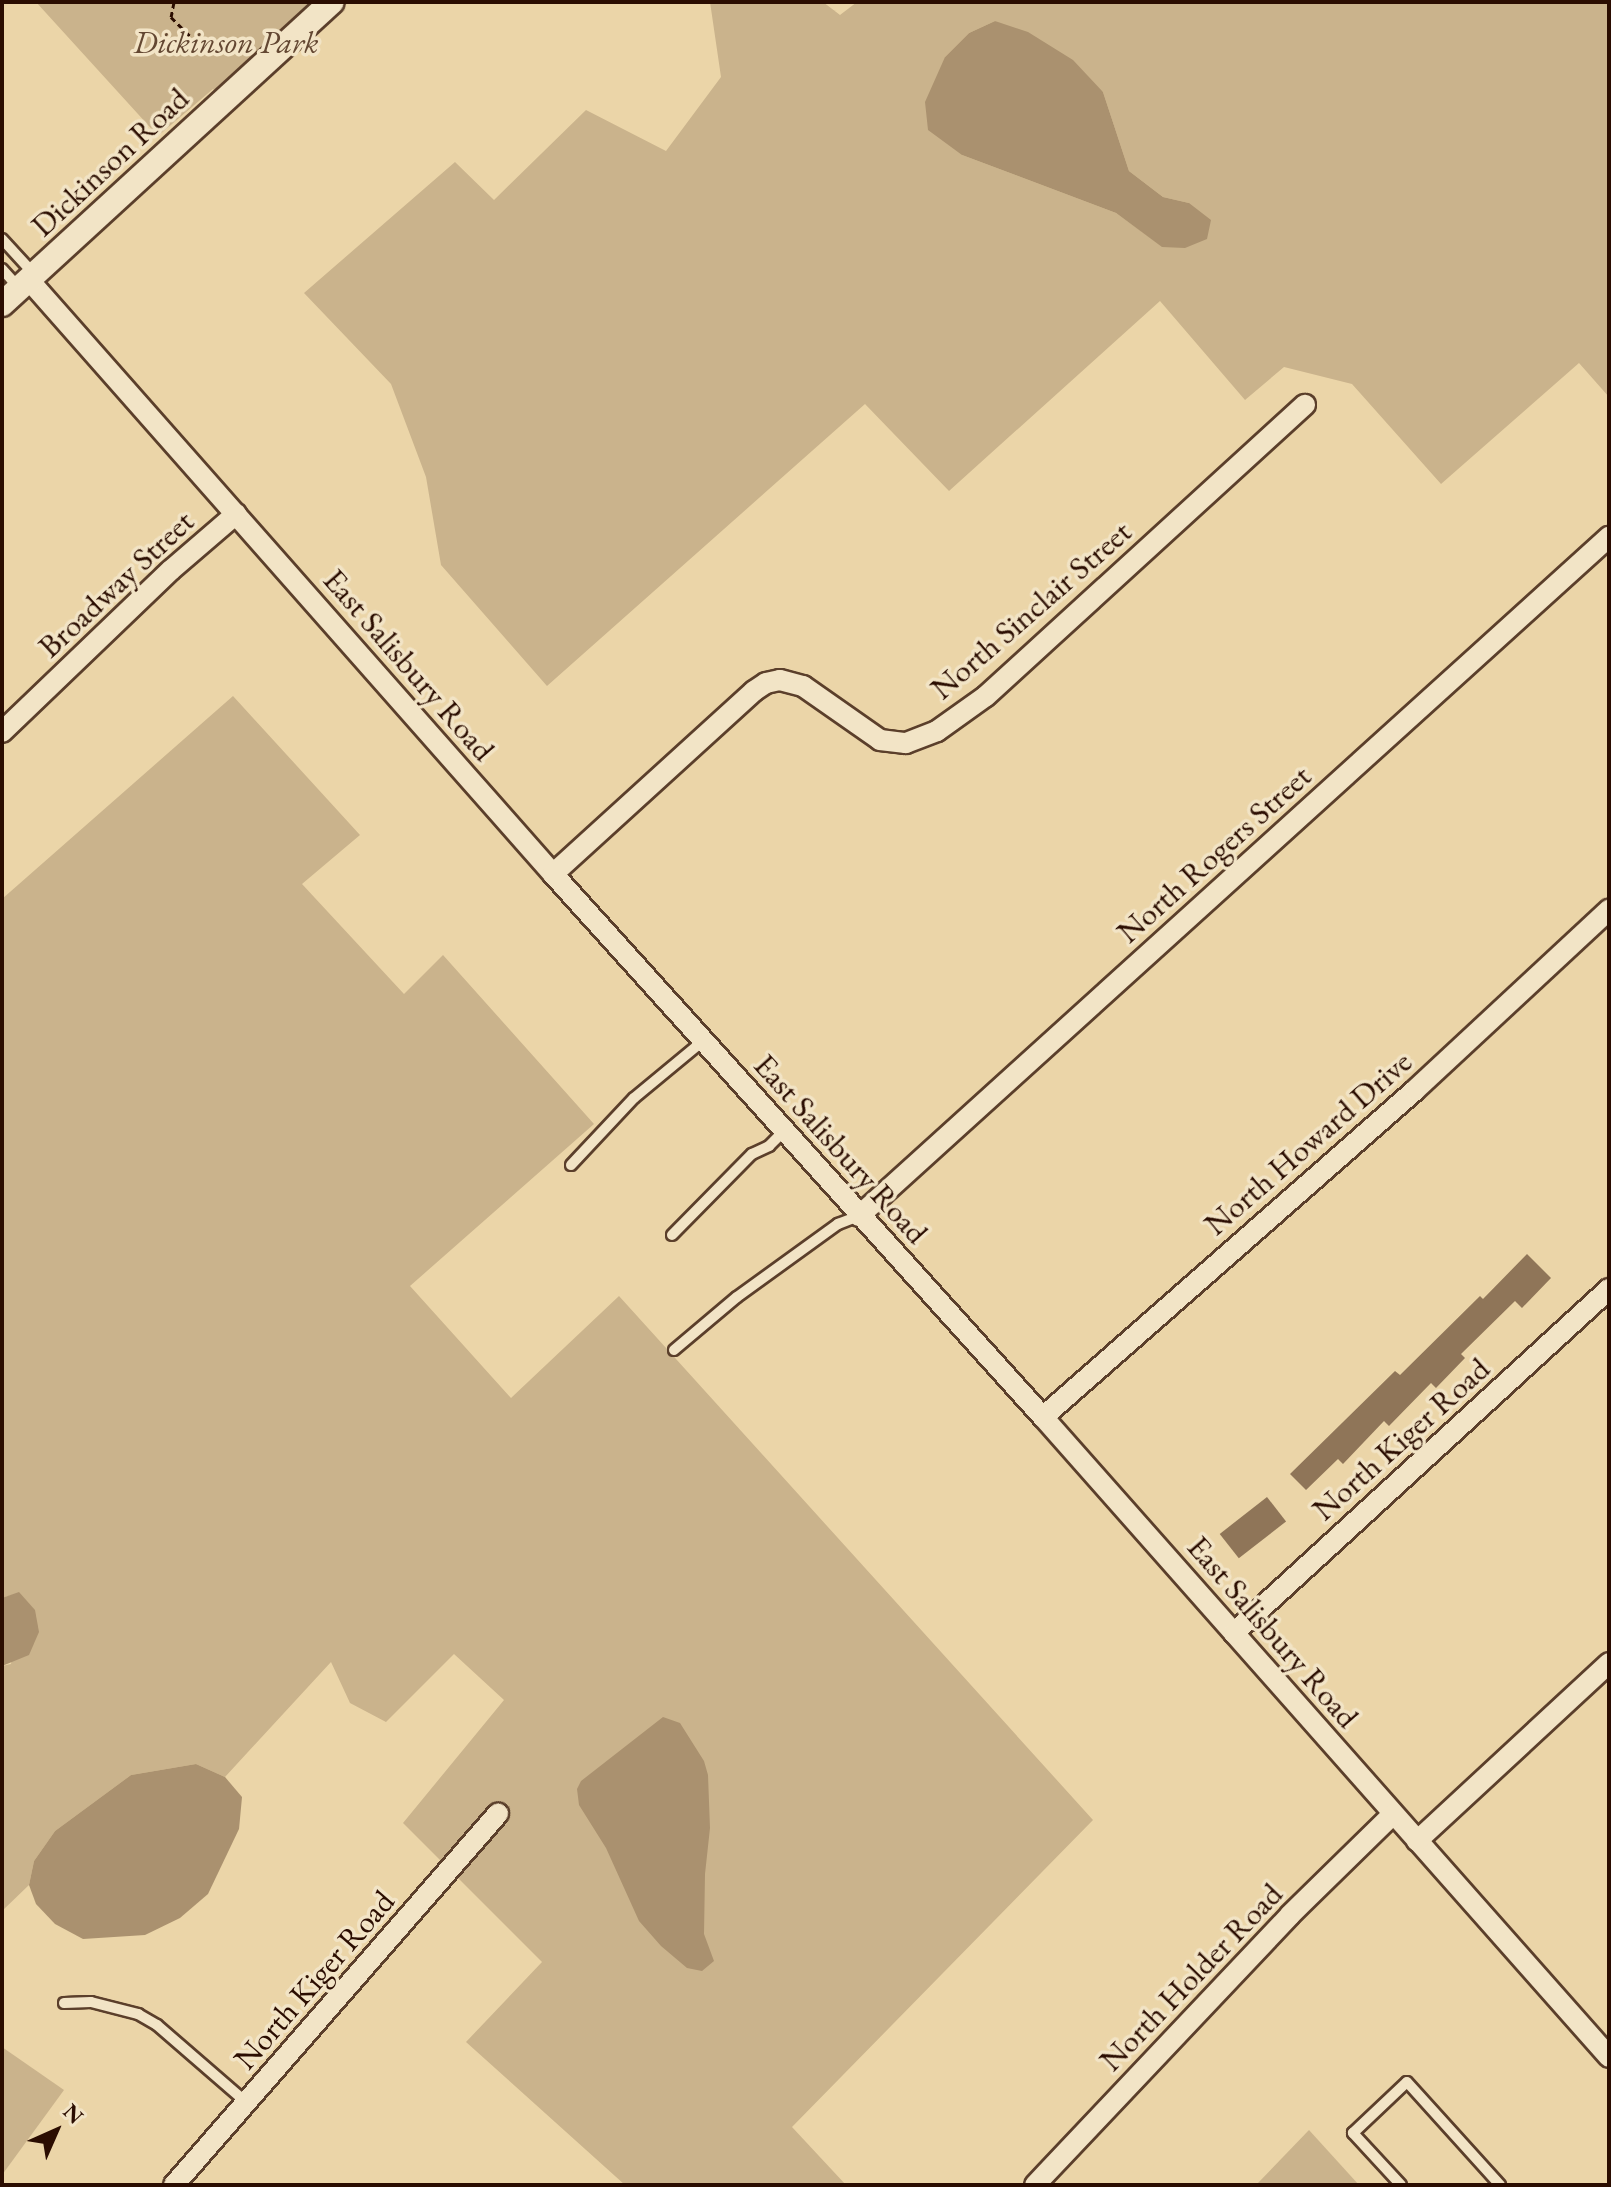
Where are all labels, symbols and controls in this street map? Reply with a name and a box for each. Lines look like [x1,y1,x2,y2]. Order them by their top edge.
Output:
park label: Dickinson Park [133,23,319,61]
street label: Dickinson Road [23,79,197,245]
street label: Broadway Street [30,502,202,666]
street label: North Sinclair Street [923,512,1139,708]
street label: East Salisbury Road [315,561,503,769]
street label: North Rogers Street [1109,757,1319,951]
street label: North Howard Drive [1197,1043,1419,1243]
street label: East Salisbury Road [746,1046,936,1252]
street label: North Kiger Road [1305,1349,1497,1529]
street label: East Salisbury Road [1179,1528,1367,1736]
street label: North Holder Road [1092,1875,1290,2079]
street label: North Kiger Road [226,1883,402,2077]
north arrow [16,2091,96,2171]
text: N [57,2097,90,2130]

